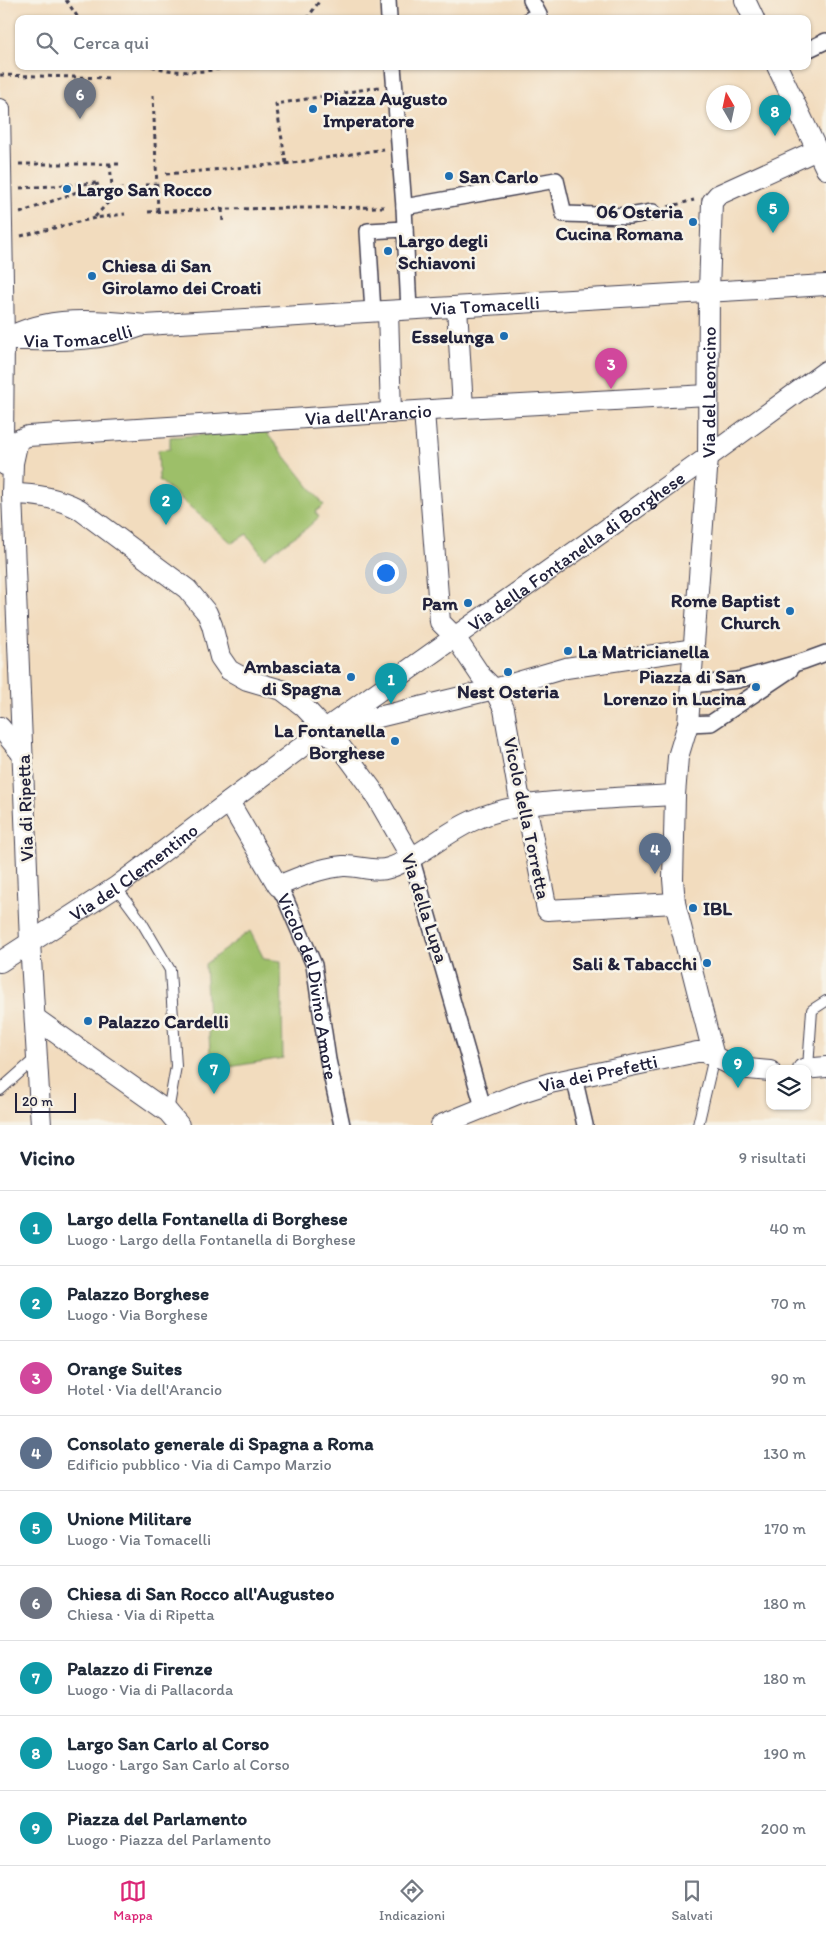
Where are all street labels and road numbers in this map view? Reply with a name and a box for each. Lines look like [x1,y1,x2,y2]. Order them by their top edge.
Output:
street label: Via Tomacelli [430,290,540,320]
street label: Via Tomacelli [23,319,135,352]
street label: Via del Leoncino [696,326,720,458]
street label: Via dell'Arancio [304,399,432,430]
street label: Via della Fontanella di Borghese [463,466,689,636]
street label: Vicolo della Torretta [499,735,555,901]
street label: Via di Ripetta [12,754,38,862]
street label: Via del Clementino [65,818,202,926]
street label: Via della Lupa [396,850,454,966]
street label: Vicolo del Divino Amore [273,889,343,1082]
street label: Via dei Prefetti [536,1049,659,1097]

